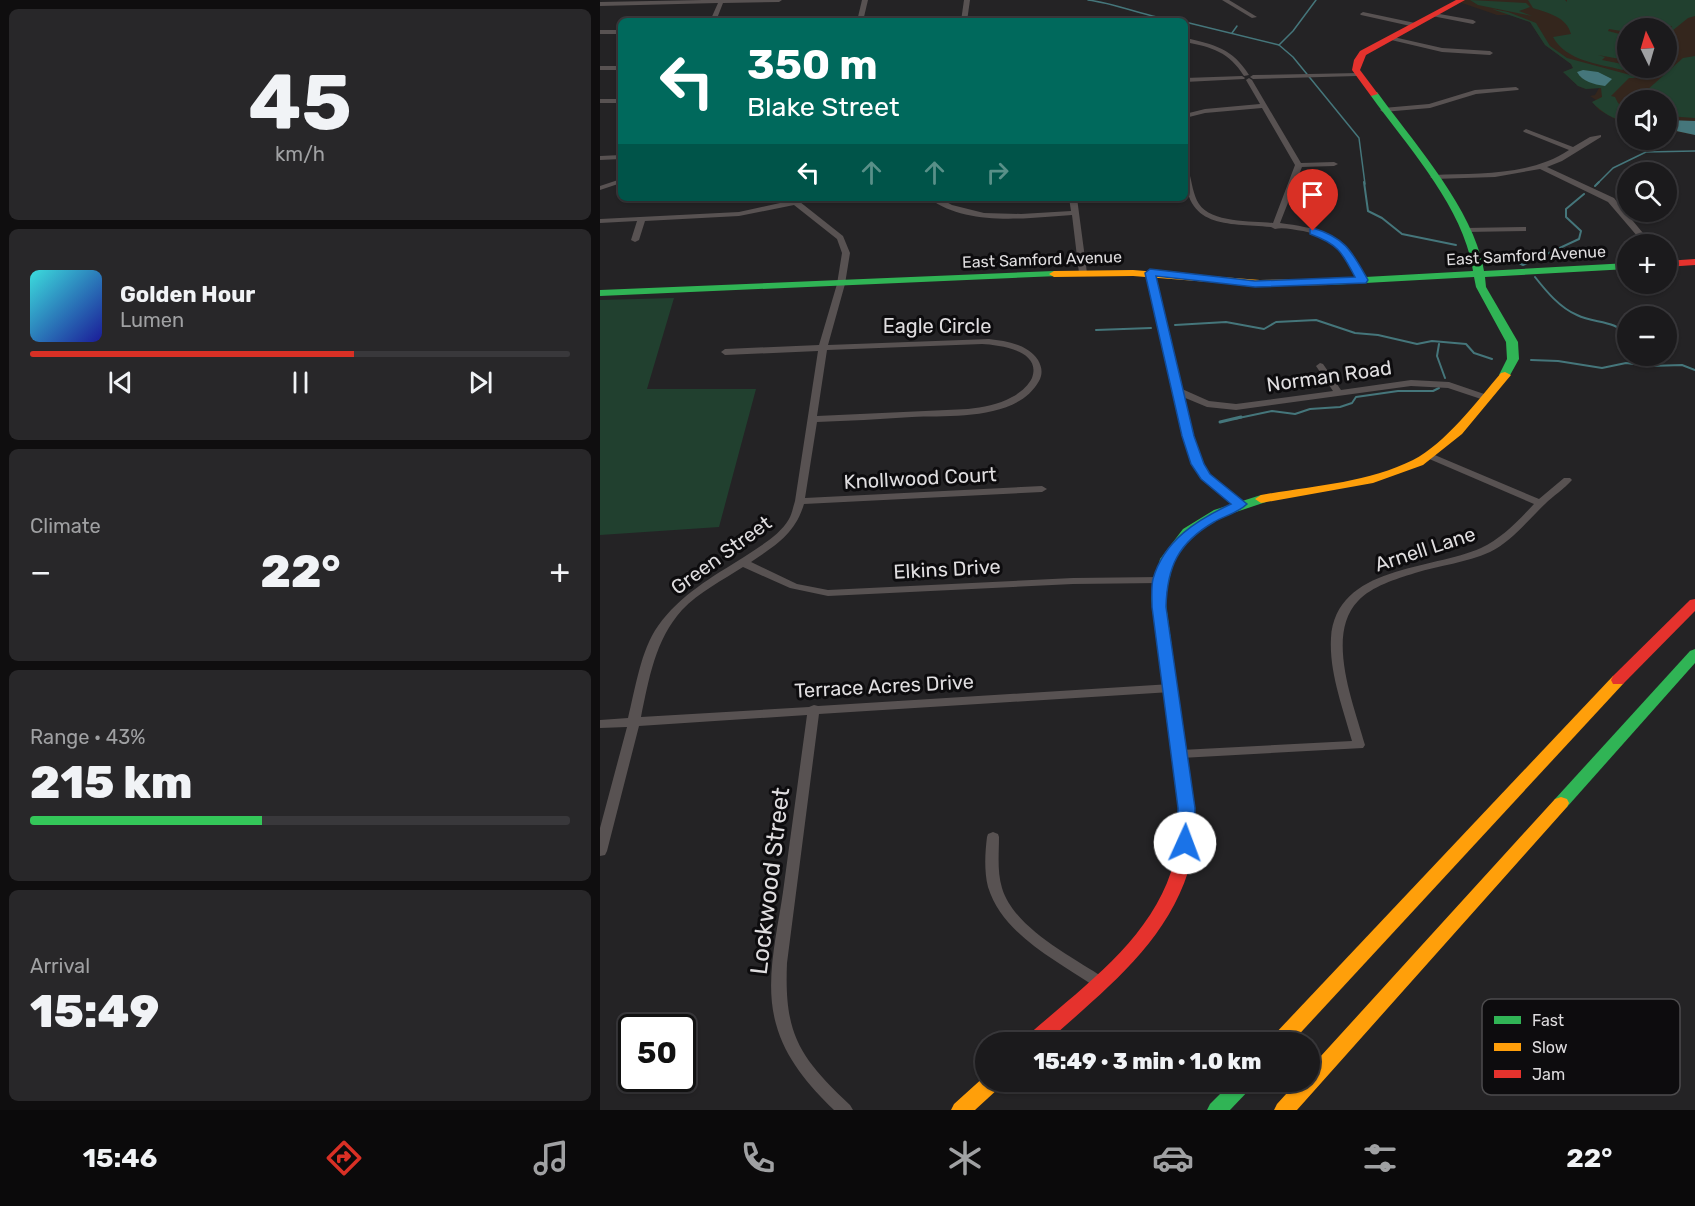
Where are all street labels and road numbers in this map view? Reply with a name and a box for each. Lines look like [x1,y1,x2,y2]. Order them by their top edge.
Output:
street label: East Samford Avenue [1446,242,1606,269]
street label: East Samford Avenue [962,247,1122,272]
street label: Eagle Circle [883,314,991,338]
street label: Norman Road [1265,355,1393,397]
street label: Knollwood Court [843,462,997,494]
street label: Green Street [666,510,776,599]
street label: Arnell Lane [1372,521,1478,577]
street label: Elkins Drive [893,554,1001,584]
street label: Terrace Acres Drive [794,669,974,703]
street label: Lockwood Street [745,786,795,976]

